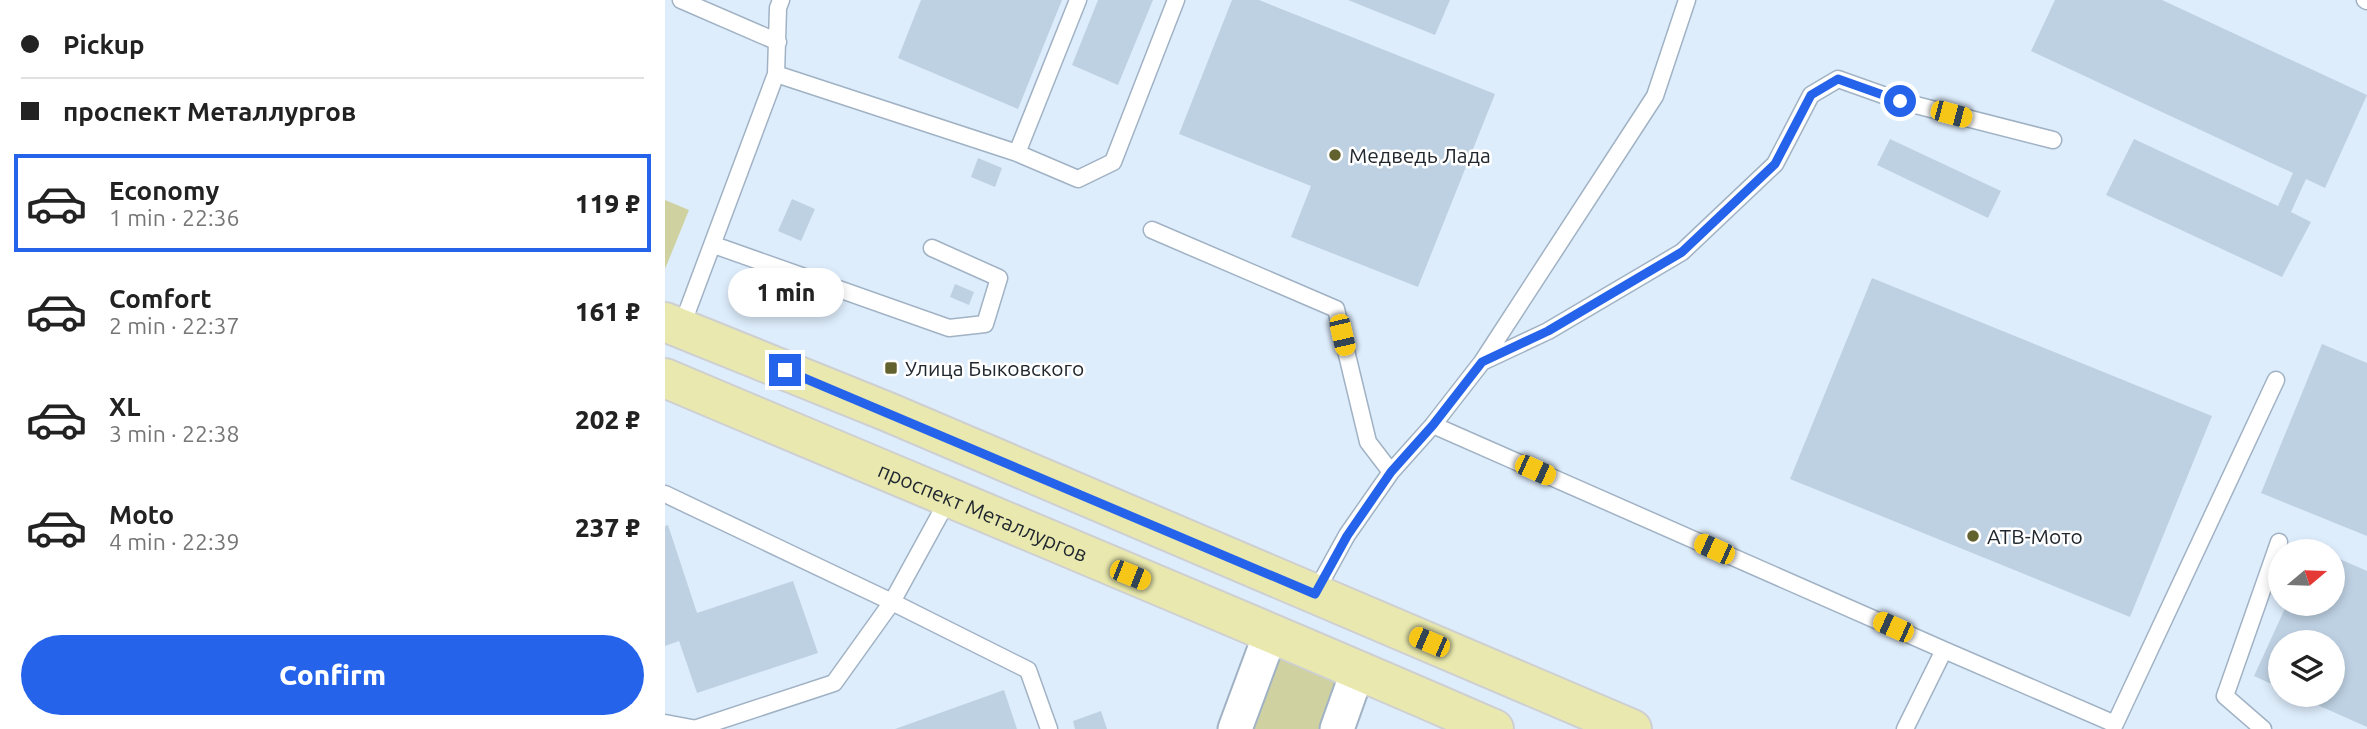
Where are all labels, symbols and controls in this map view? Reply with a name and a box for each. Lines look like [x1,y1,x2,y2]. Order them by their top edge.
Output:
text: Pickup [63,30,145,59]
route start [1884,85,1916,117]
text: проспект Металлургов [63,97,356,126]
car [1928,98,1975,130]
place label: Медведь Лада [1349,143,1491,167]
marker: Медведь Лада [1327,147,1343,163]
icon: car [25,172,88,235]
text: Economy [109,176,219,205]
text: 119 ₽ [575,189,640,218]
text: 1 min · 22:36 [109,205,240,230]
callout: 1 min [727,268,843,318]
icon: car [25,280,88,343]
text: 1 min [757,280,815,305]
text: Comfort [109,284,212,313]
text: 161 ₽ [575,297,640,326]
car [1328,312,1357,358]
text: 2 min · 22:37 [109,313,240,338]
route end [769,354,801,386]
place label: Улица Быковского [905,356,1084,380]
marker: Улица Быковского [883,360,899,376]
icon: car [25,388,88,451]
text: XL [109,392,140,421]
text: 202 ₽ [575,405,640,434]
text: 3 min · 22:38 [109,421,240,446]
car [1512,452,1559,488]
street label: проспект Металлургов [875,457,1091,566]
icon: car [25,496,88,559]
text: Moto [109,500,174,529]
text: 237 ₽ [575,513,640,542]
place label: АТВ-Мото [1987,524,2083,548]
marker: АТВ-Мото [1965,528,1981,544]
text: 4 min · 22:39 [109,529,240,554]
car [1691,531,1738,567]
north arrow [2268,539,2345,616]
map controls [2268,539,2345,707]
car [1107,557,1154,593]
car [1870,609,1917,645]
car [1406,624,1453,660]
button: layers [2268,630,2345,707]
button: Confirm [21,635,644,715]

